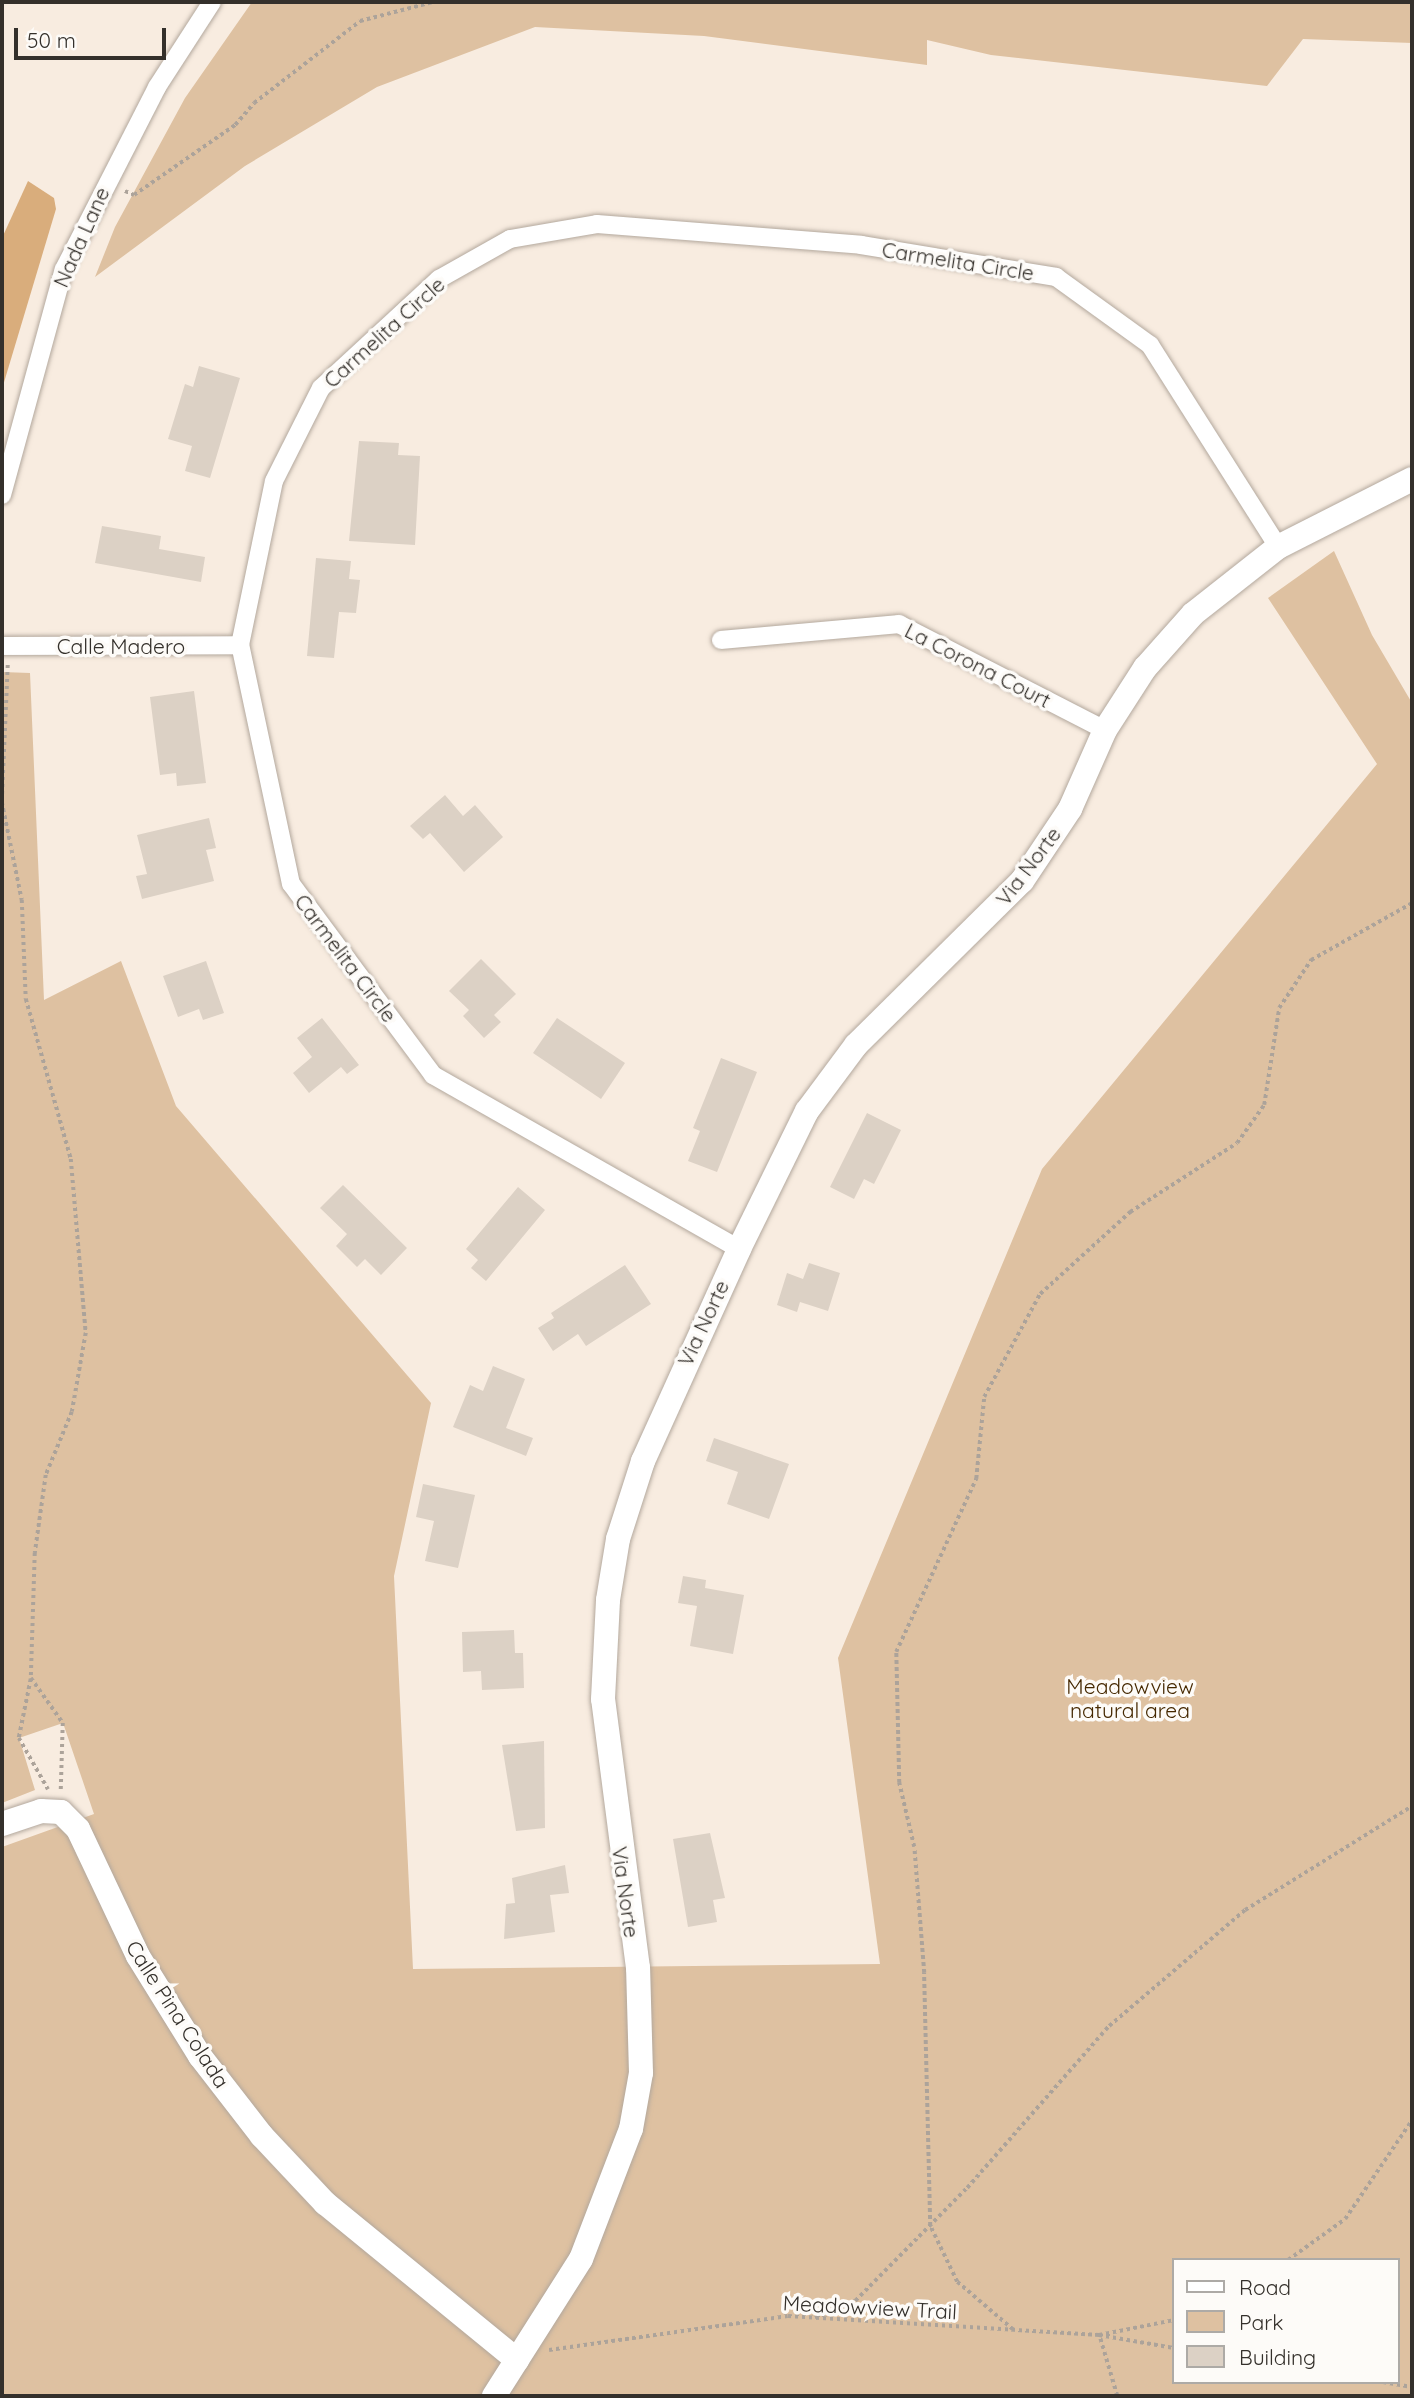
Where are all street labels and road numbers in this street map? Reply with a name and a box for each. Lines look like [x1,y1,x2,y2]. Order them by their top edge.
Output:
street label: Nada Lane [48,183,114,291]
street label: Carmelita Circle [880,237,1036,285]
street label: Carmelita Circle [318,271,450,393]
street label: La Corona Court [901,617,1055,713]
street label: Calle Madero [57,633,185,659]
street label: Via Norte [990,822,1066,910]
street label: Carmelita Circle [290,889,402,1027]
street label: Via Norte [672,1276,734,1370]
street label: Via Norte [607,1845,645,1939]
street label: Calle Pina Colada [121,1936,235,2092]
street label: Meadowview Trail [782,2290,958,2324]

